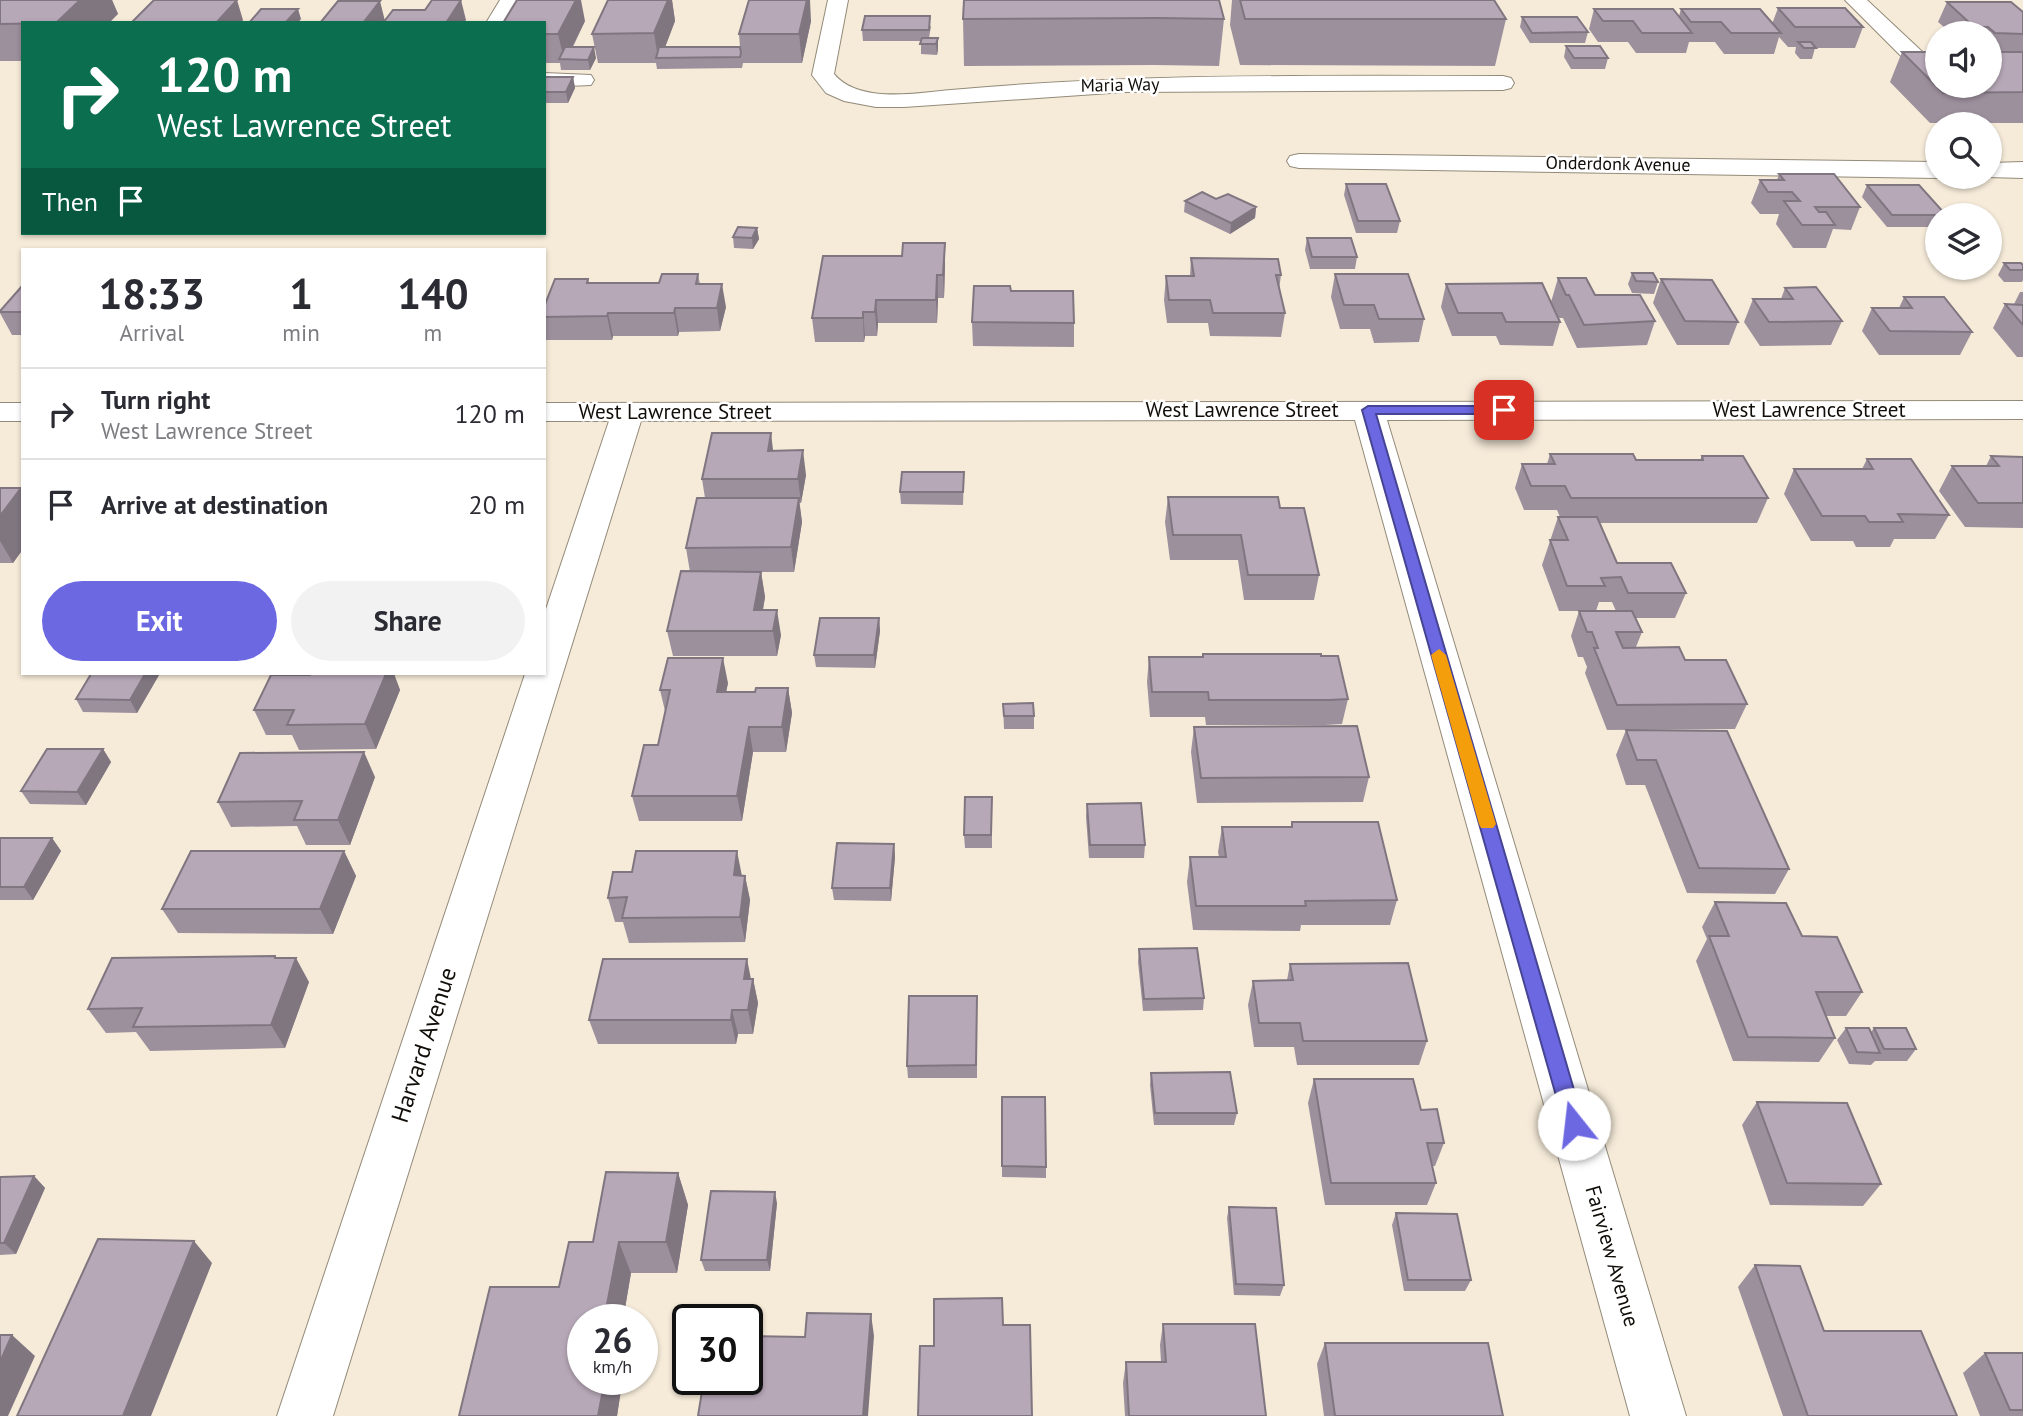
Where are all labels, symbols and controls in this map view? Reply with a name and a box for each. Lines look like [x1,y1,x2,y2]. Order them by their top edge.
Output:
map controls [1925,21,2002,280]
button: sound [1925,21,2002,98]
text: 120 m [157,42,292,106]
icon: right [42,49,133,140]
street label: Maria Way [1080,72,1160,97]
text: West Lawrence Street [157,104,451,146]
button: search [1925,112,2002,189]
street label: Onderdonk Avenue [1545,151,1691,176]
icon: arrive [112,182,150,220]
text: Then [42,185,98,218]
button: layers [1925,203,2002,280]
text: 18:33 [98,266,205,321]
text: 1 [289,266,313,321]
text: 140 [397,266,469,321]
text: Arrival [119,318,184,347]
text: min [282,318,320,347]
text: m [424,318,442,347]
pin [1474,380,1534,440]
text: Turn right [101,383,210,416]
icon: arrive [1485,391,1523,429]
icon: right [42,395,80,433]
street label: West Lawrence Street [1145,396,1339,423]
street label: West Lawrence Street [1712,396,1906,423]
text: 120 m [454,397,525,430]
street label: West Lawrence Street [578,398,772,425]
text: West Lawrence Street [101,416,313,445]
icon: arrive [42,486,80,524]
text: Arrive at destination [101,488,328,521]
text: 20 m [469,488,525,521]
button: Exit [42,581,277,661]
button: Share [291,581,525,661]
street label: Harvard Avenue [384,963,463,1126]
position arrow [1537,1087,1611,1161]
street label: Fairview Avenue [1579,1182,1646,1330]
speed limit sign: 30 [672,1304,763,1395]
text: 26 [593,1317,632,1363]
text: km/h [593,1355,632,1378]

